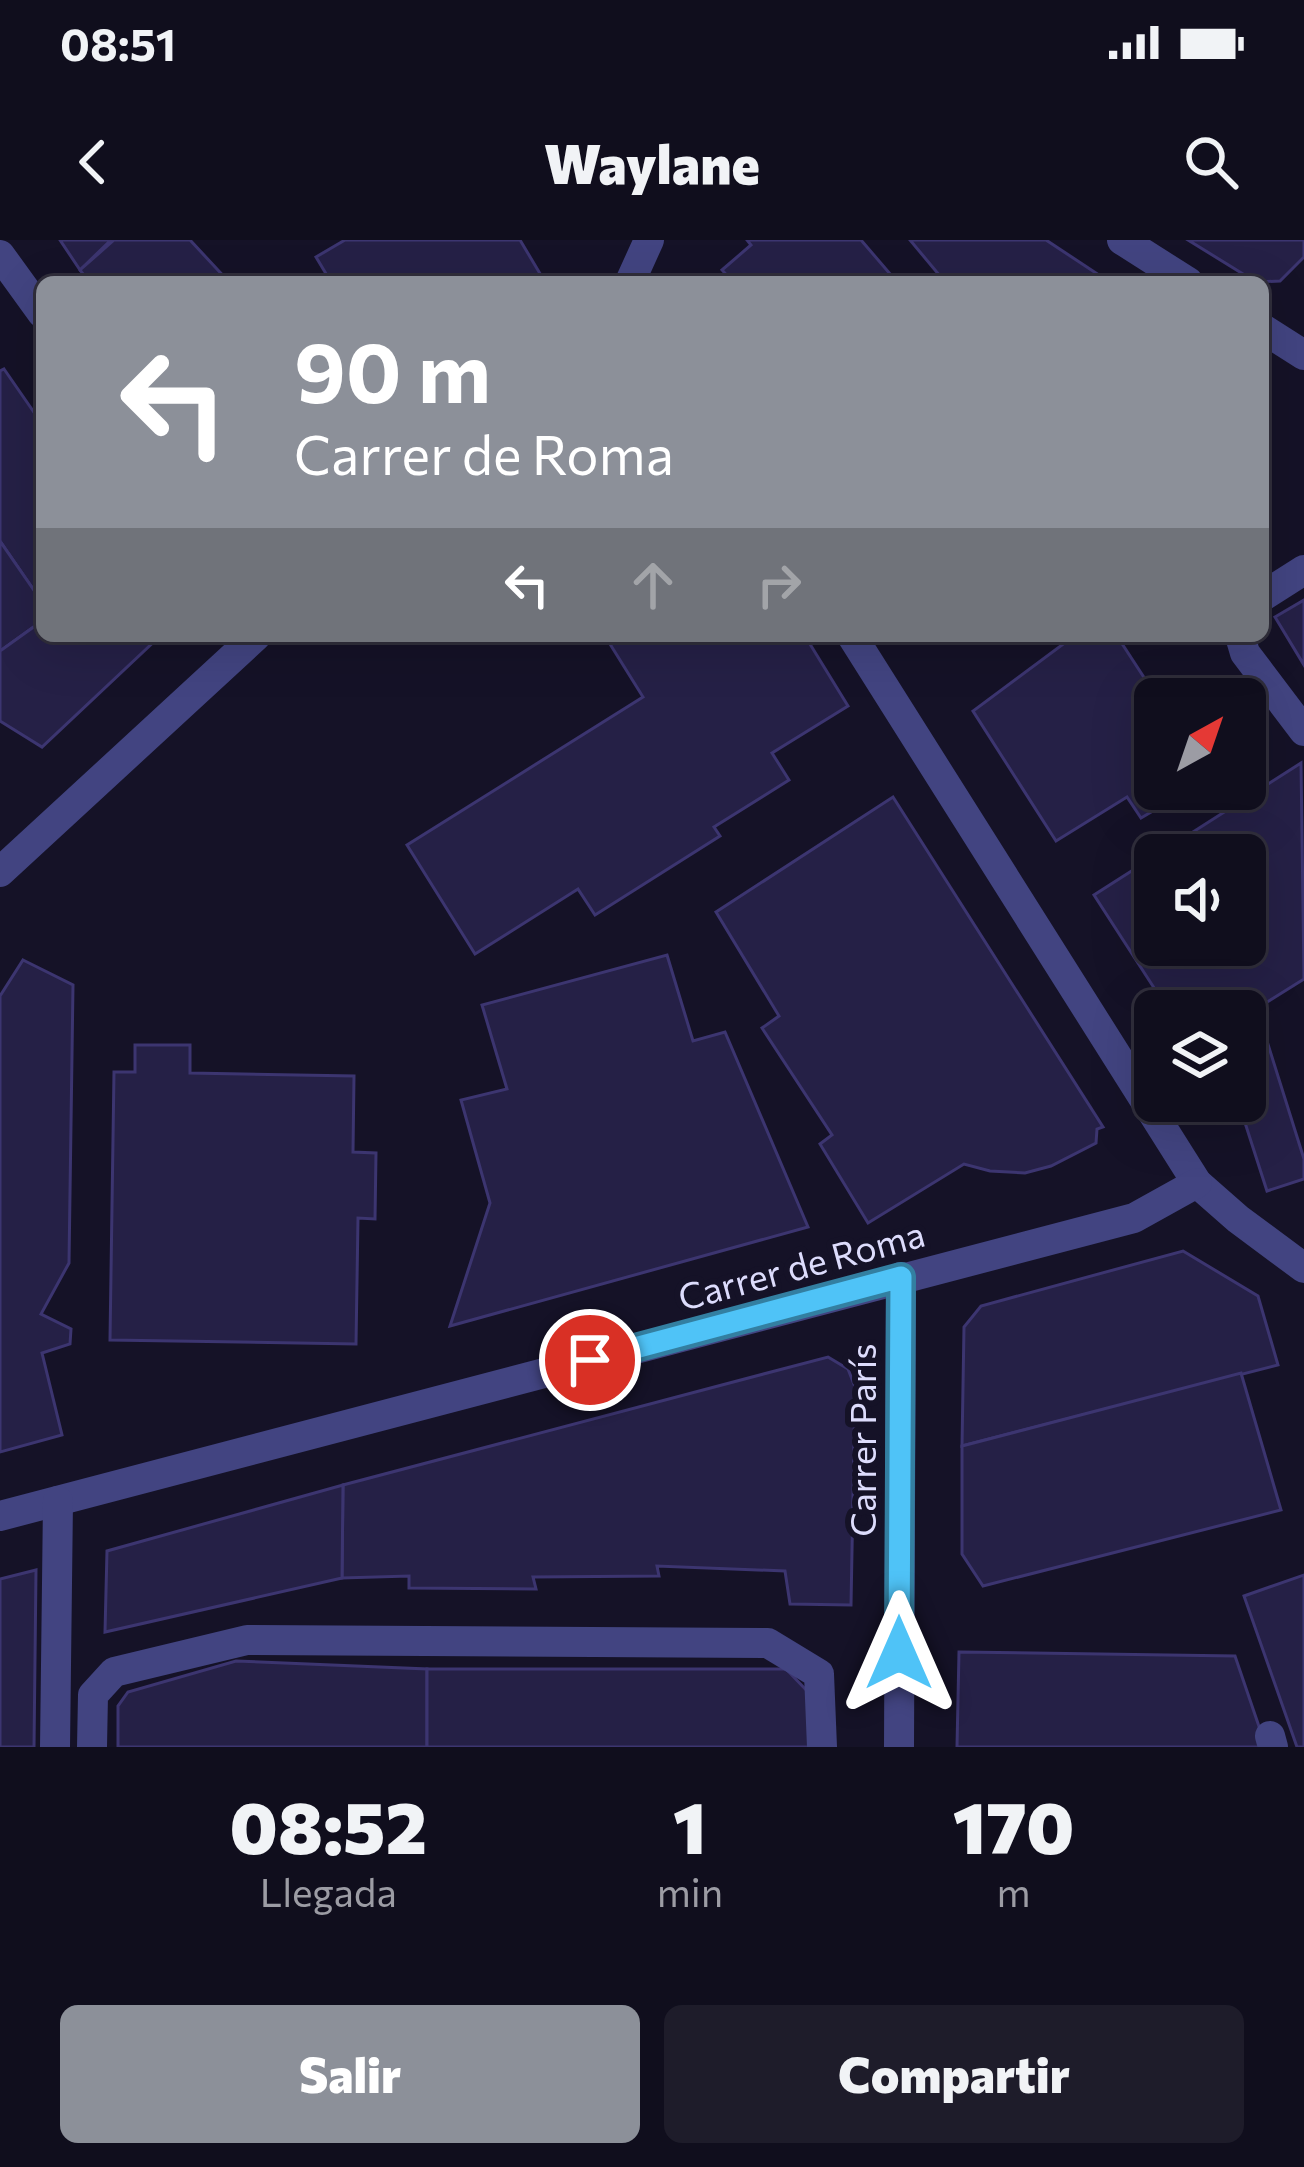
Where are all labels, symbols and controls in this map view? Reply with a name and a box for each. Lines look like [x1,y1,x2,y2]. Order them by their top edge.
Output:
text: 08:51 [60,15,176,70]
icon: back [60,129,126,195]
text: Waylane [544,129,760,195]
icon: search [1178,129,1244,195]
text: 90 m [294,318,491,420]
icon: left [96,324,252,480]
text: Carrer de Roma [294,420,674,486]
icon: left [494,552,560,618]
icon: ahead [620,552,686,618]
icon: right [746,552,812,618]
north arrow [1134,678,1266,810]
map controls [1134,678,1266,1122]
button: sound [1134,834,1266,966]
button: layers [1134,990,1266,1122]
street label: Carrer de Roma [673,1210,929,1318]
pin [539,1309,641,1411]
icon: arrive [557,1327,623,1393]
street label: Carrer París [839,1343,883,1537]
position arrow [836,1590,962,1716]
text: 08:52 [230,1781,427,1869]
text: 1 [673,1781,707,1869]
text: 170 [953,1781,1074,1869]
text: Llegada [260,1867,397,1915]
text: min [657,1867,723,1915]
text: m [997,1867,1031,1915]
button: Salir [60,2005,640,2143]
button: Compartir [664,2005,1244,2143]

